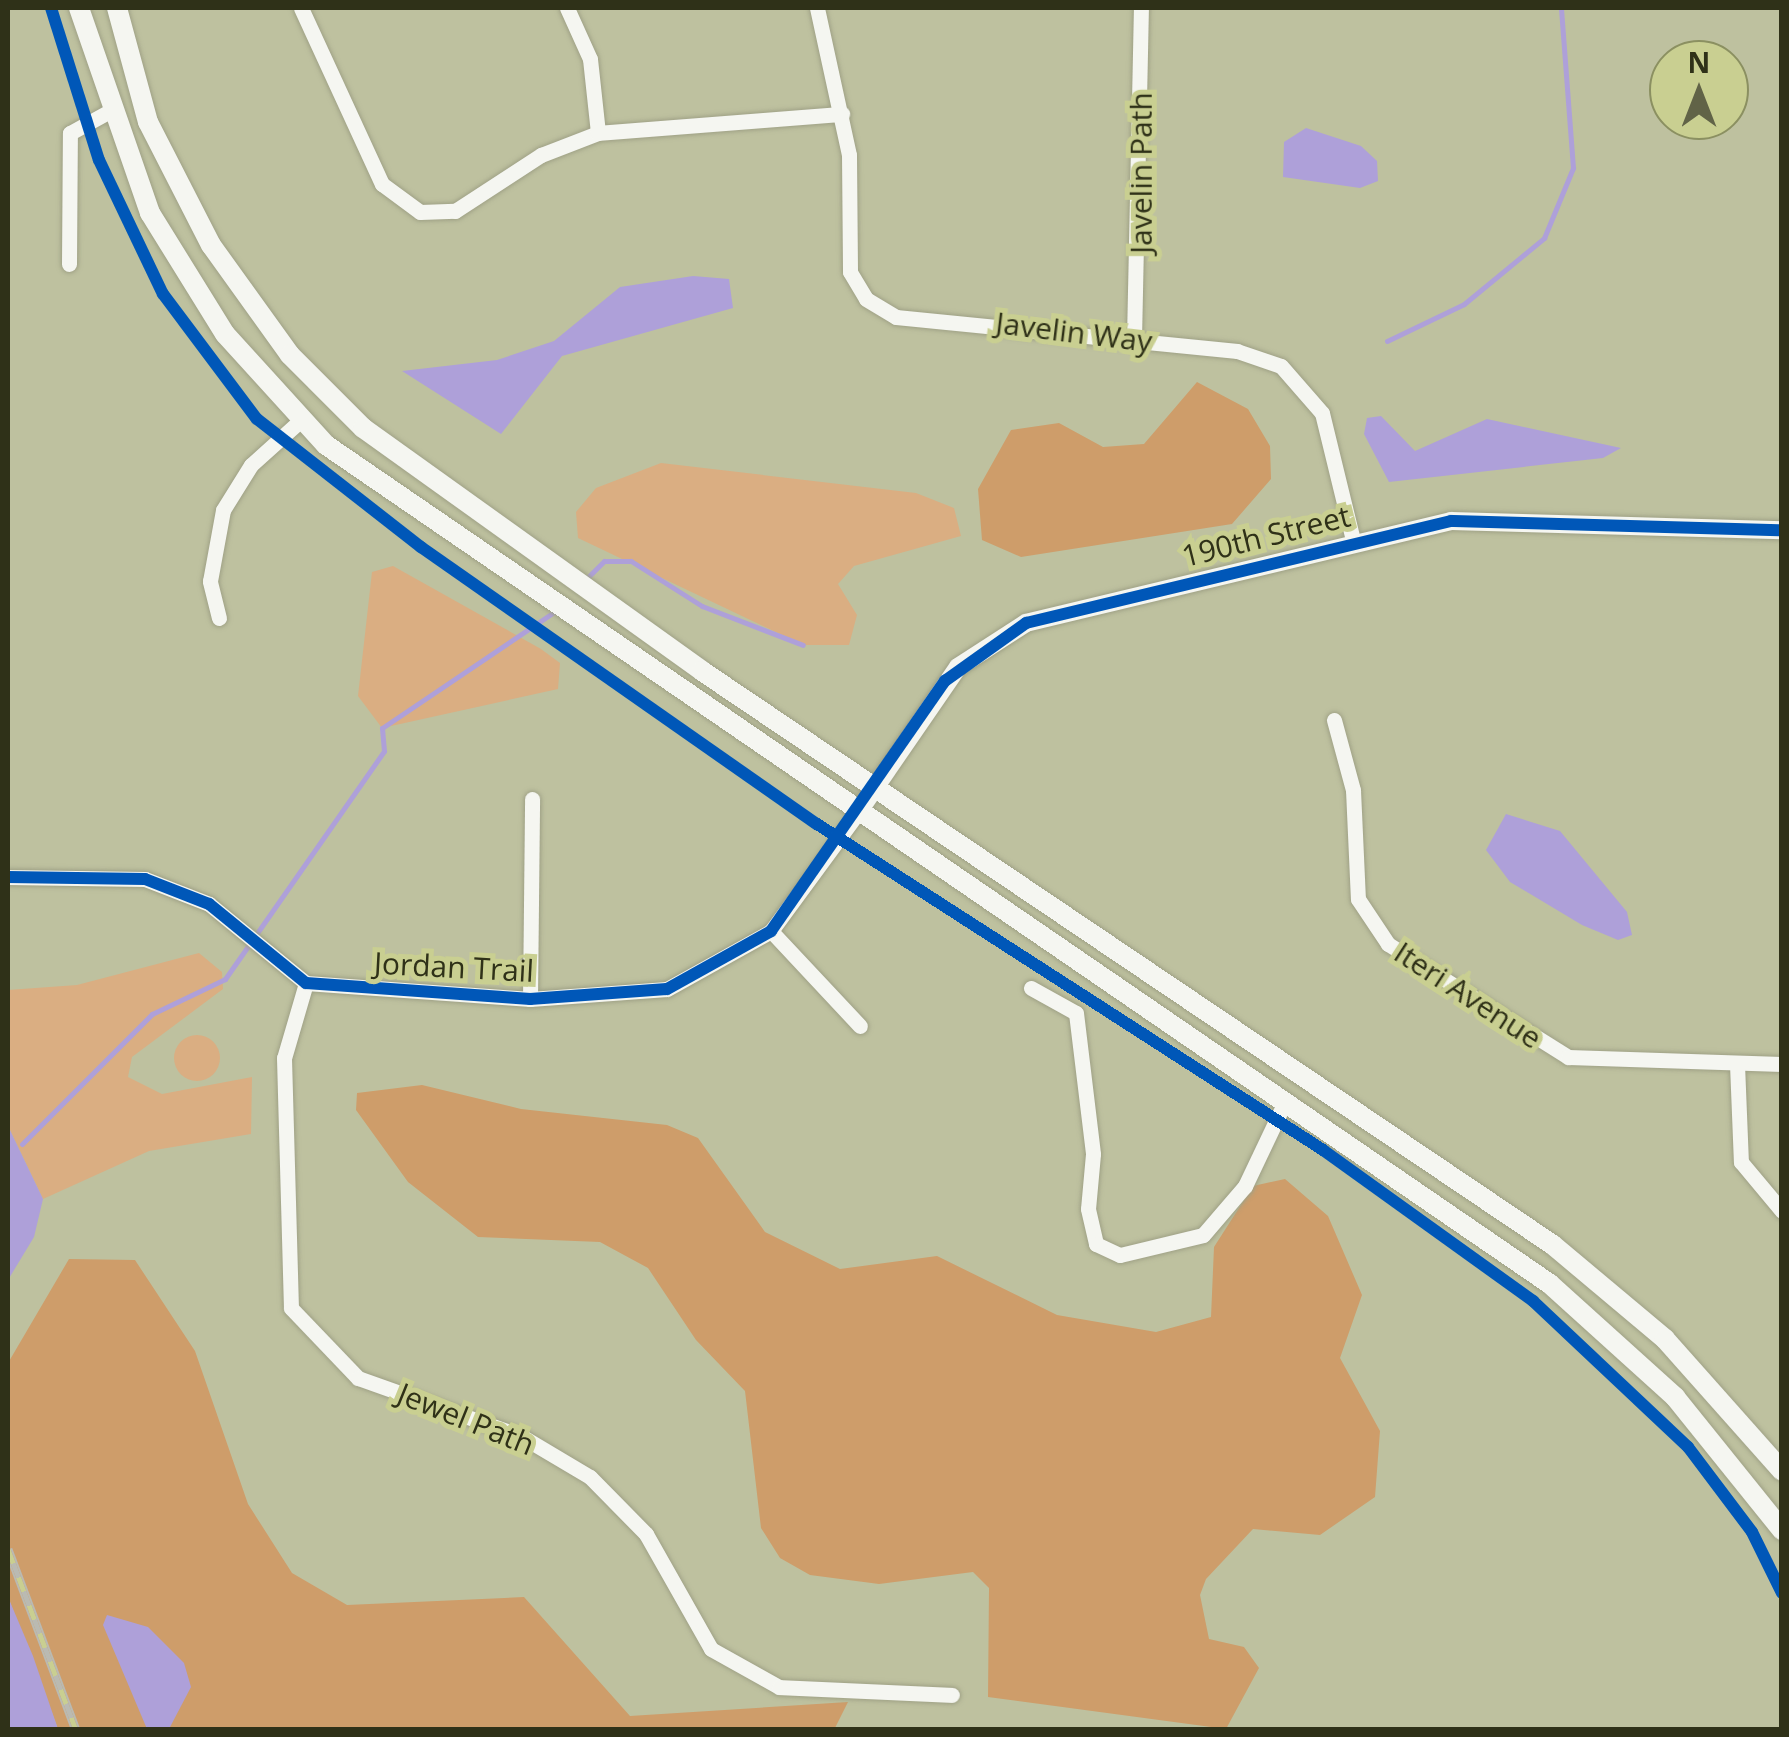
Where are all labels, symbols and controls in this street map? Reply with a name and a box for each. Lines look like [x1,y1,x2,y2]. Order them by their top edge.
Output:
north arrow [1649,40,1749,140]
text: N [1688,43,1710,81]
street label: Javelin Path [1123,92,1159,254]
street label: Javelin Way [994,305,1154,359]
street label: 190th Street [1178,498,1354,574]
street label: Iteri Avenue [1388,934,1548,1056]
street label: Jordan Trail [373,945,535,989]
street label: Jewel Path [392,1375,540,1463]

